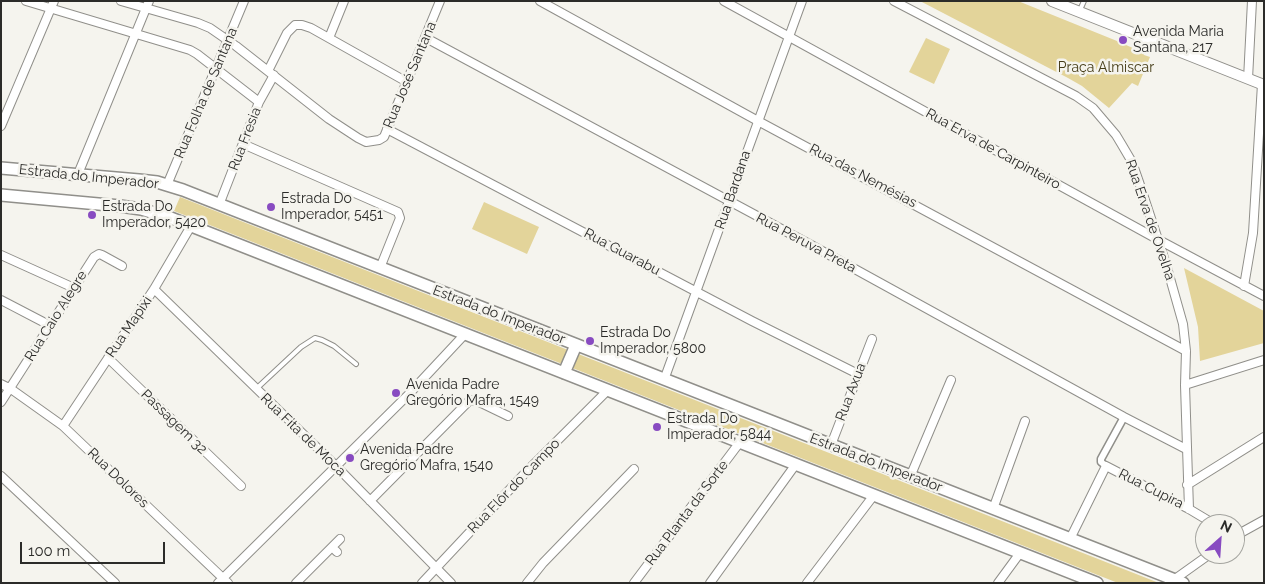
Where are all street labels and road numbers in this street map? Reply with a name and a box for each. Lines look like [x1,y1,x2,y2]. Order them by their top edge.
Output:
street label: Rua José Santana [380,19,440,131]
street label: Rua Folha de Santana [171,25,241,161]
street label: Rua Fresia [225,105,265,173]
street label: Rua Erva de Carpinteiro [923,105,1063,193]
street label: Rua das Nemésias [806,141,920,211]
street label: Rua Bardana [712,148,754,232]
street label: Rua Erva de Ovelha [1121,157,1179,283]
street label: Estrada do Imperador [18,161,160,193]
street label: Rua Peruva Preta [753,210,859,276]
street label: Rua Guarabu [581,225,663,279]
street label: Rua Caio Alegre [21,268,91,364]
street label: Estrada do Imperador [430,282,568,348]
street label: Rua Mapixi [102,293,156,361]
street label: Rua Axua [832,361,870,423]
street label: Passagem 32 [137,386,211,458]
street label: Rua Fita de Moca [257,390,349,480]
street label: Estrada do Imperador [807,430,945,496]
street label: Rua Flôr do Campo [465,435,563,537]
street label: Rua Dolores [84,445,152,511]
street label: Rua Planta da Sorte [642,457,732,569]
street label: Rua Cupira [1116,465,1186,513]

